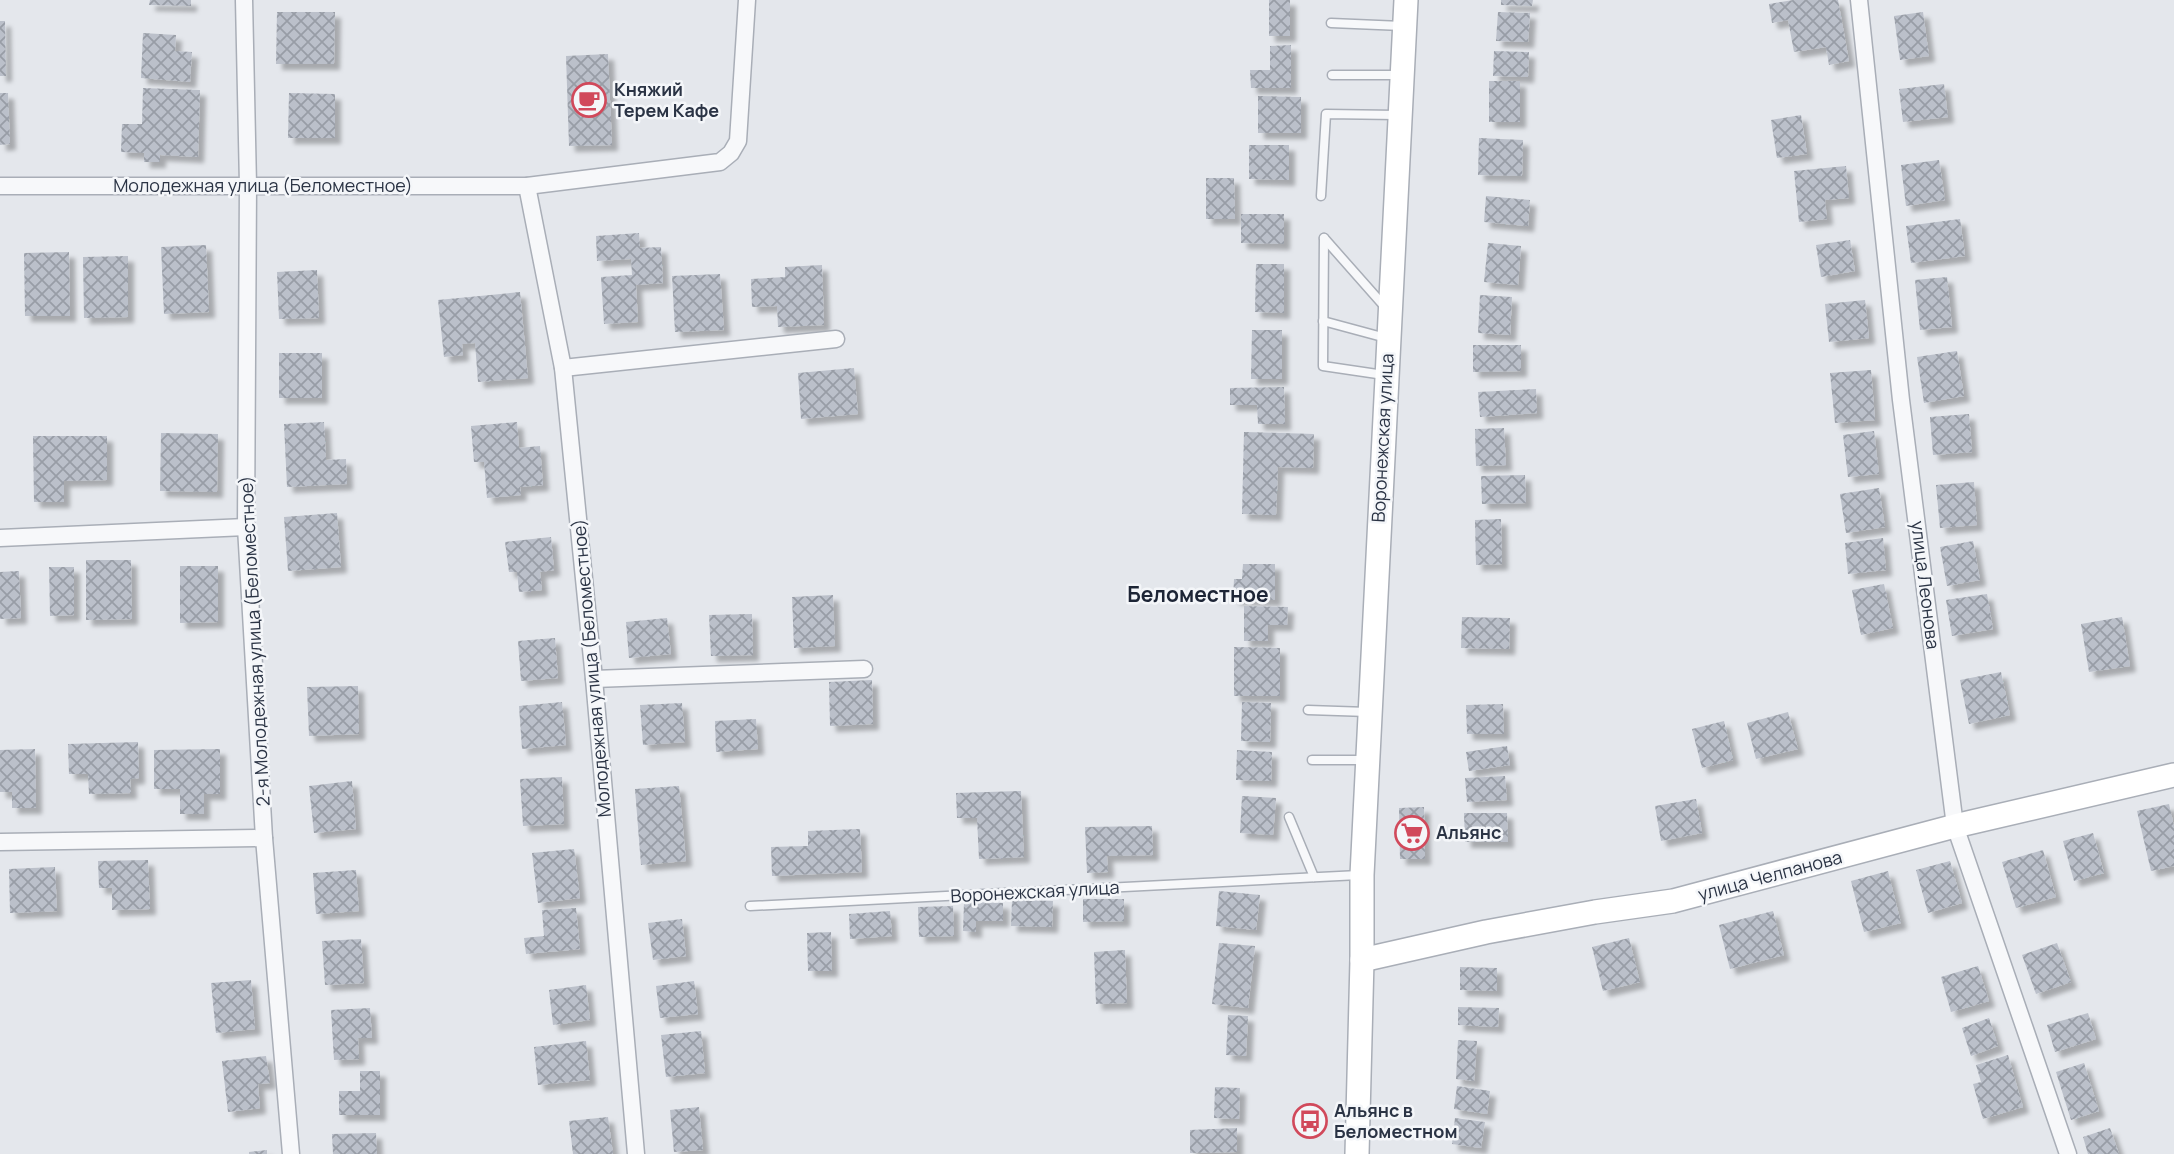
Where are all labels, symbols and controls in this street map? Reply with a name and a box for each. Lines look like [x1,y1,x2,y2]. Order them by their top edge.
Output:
place label: Княжий Терем Кафе [614,77,719,122]
cafe icon: Княжий Терем Кафе [570,81,608,119]
street label: Молодежная улица (Беломестное) [113,173,413,197]
street label: Воронежская улица [1366,353,1398,523]
street label: 2-я Молодежная улица (Беломестное) [233,475,275,807]
street label: Молодежная улица (Беломестное) [566,518,616,818]
street label: улица Леонова [1906,519,1946,650]
district label: Беломестное [1127,580,1269,608]
supermarket icon: Альянс [1393,814,1431,852]
place label: Альянс [1436,820,1501,844]
street label: улица Челпанова [1695,844,1844,906]
street label: Воронежская улица [950,875,1120,907]
place label: Альянс в Беломестном [1334,1098,1457,1143]
bus stop icon: Альянс в Беломестном [1291,1102,1329,1140]

